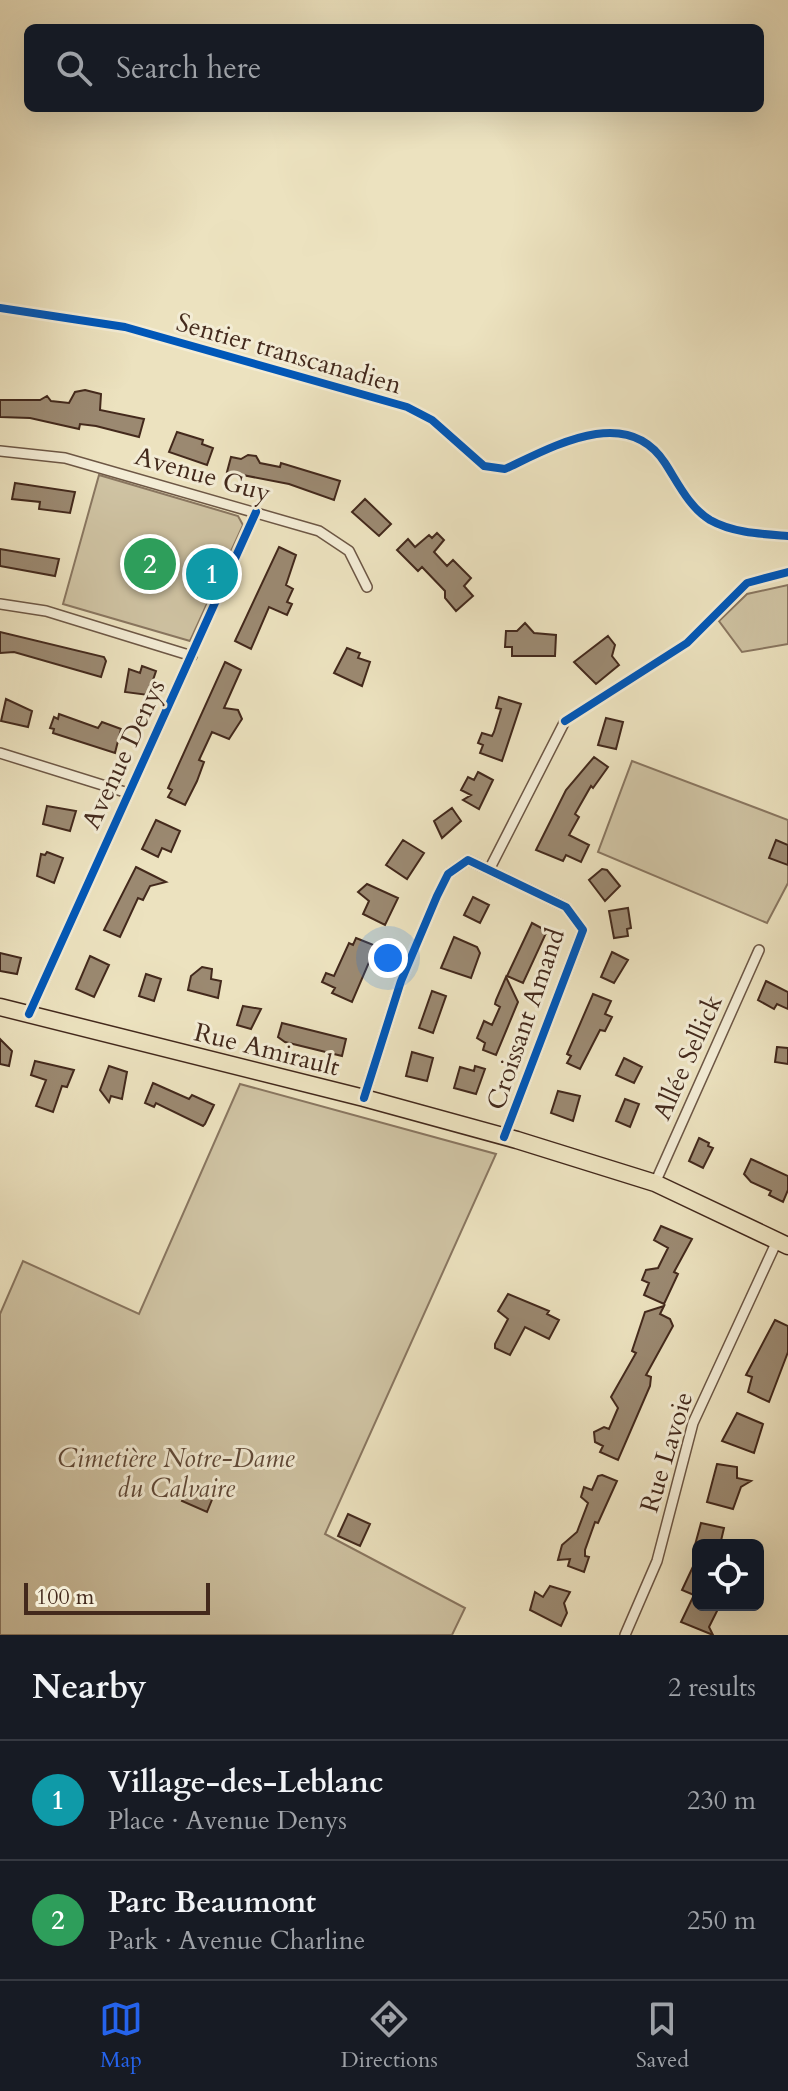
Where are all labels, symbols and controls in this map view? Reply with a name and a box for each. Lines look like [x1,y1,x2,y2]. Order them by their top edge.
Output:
search box [24,24,764,112]
icon: search [52,46,96,90]
text: Search here [116,48,261,89]
street label: Sentier transcanadien [172,305,406,402]
street label: Avenue Guy [131,438,275,511]
pin: 2 [124,534,176,594]
pin: 1 [186,544,238,604]
street label: Avenue Denys [73,674,173,835]
street label: Croissant Amand [478,924,573,1115]
your location [368,938,408,978]
street label: Allée Sellick [644,989,731,1125]
street label: Rue Amirault [191,1015,343,1084]
street label: Rue Lavoie [632,1388,701,1517]
park label: Cimetière Notre-Dame du Calvaire [57,1441,296,1506]
map controls [692,1539,764,1611]
button: locate [692,1539,764,1611]
scale bar [24,1579,210,1615]
text: 100 m [36,1582,94,1612]
text: Nearby [32,1664,147,1710]
text: 2 results [668,1670,756,1705]
text: Village-des-Leblanc [108,1762,383,1803]
text: 1 [51,1783,65,1818]
text: 230 m [687,1783,756,1818]
text: Place · Avenue Denys [108,1803,347,1838]
text: Parc Beaumont [108,1882,316,1923]
text: 2 [51,1903,65,1938]
text: 250 m [687,1903,756,1938]
text: Park · Avenue Charline [108,1923,365,1958]
tab: Map [99,1997,143,2075]
tab: Directions [341,1997,438,2075]
tab: Saved [636,1997,689,2075]

